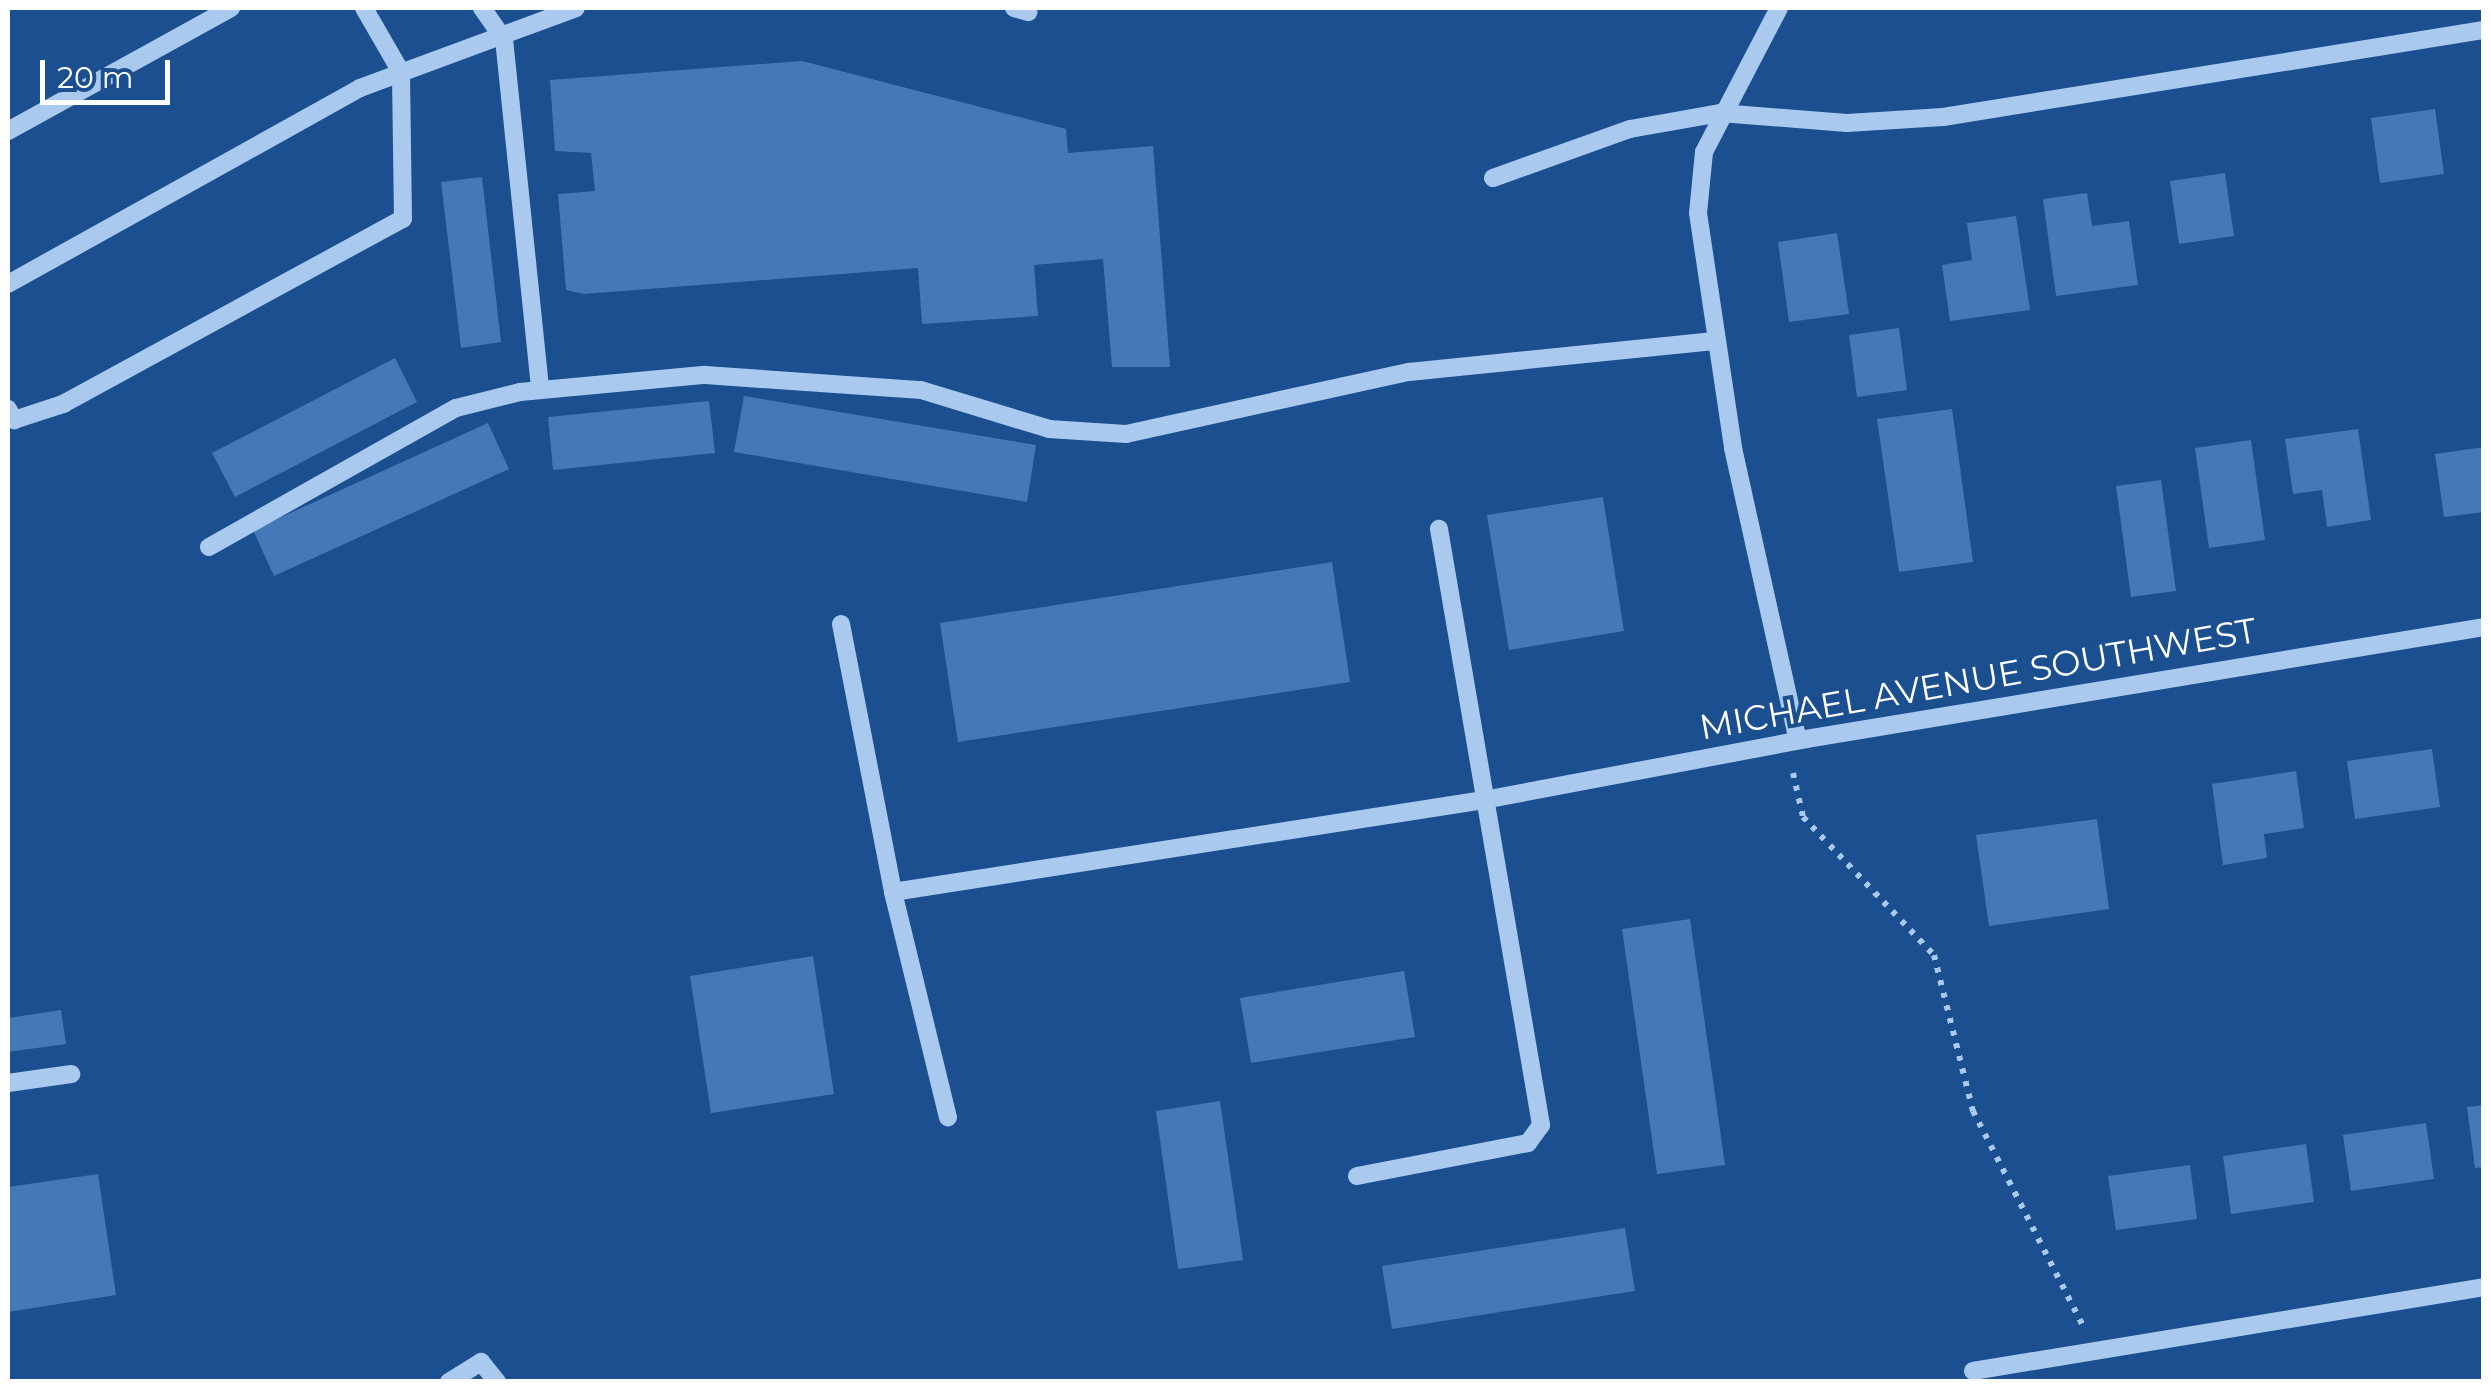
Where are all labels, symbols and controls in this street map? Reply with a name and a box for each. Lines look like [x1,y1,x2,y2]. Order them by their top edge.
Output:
scale bar [45,40,175,102]
text: 20 m [57,59,134,96]
street label: MICHAEL AVENUE SOUTHWEST [1696,609,2260,749]

